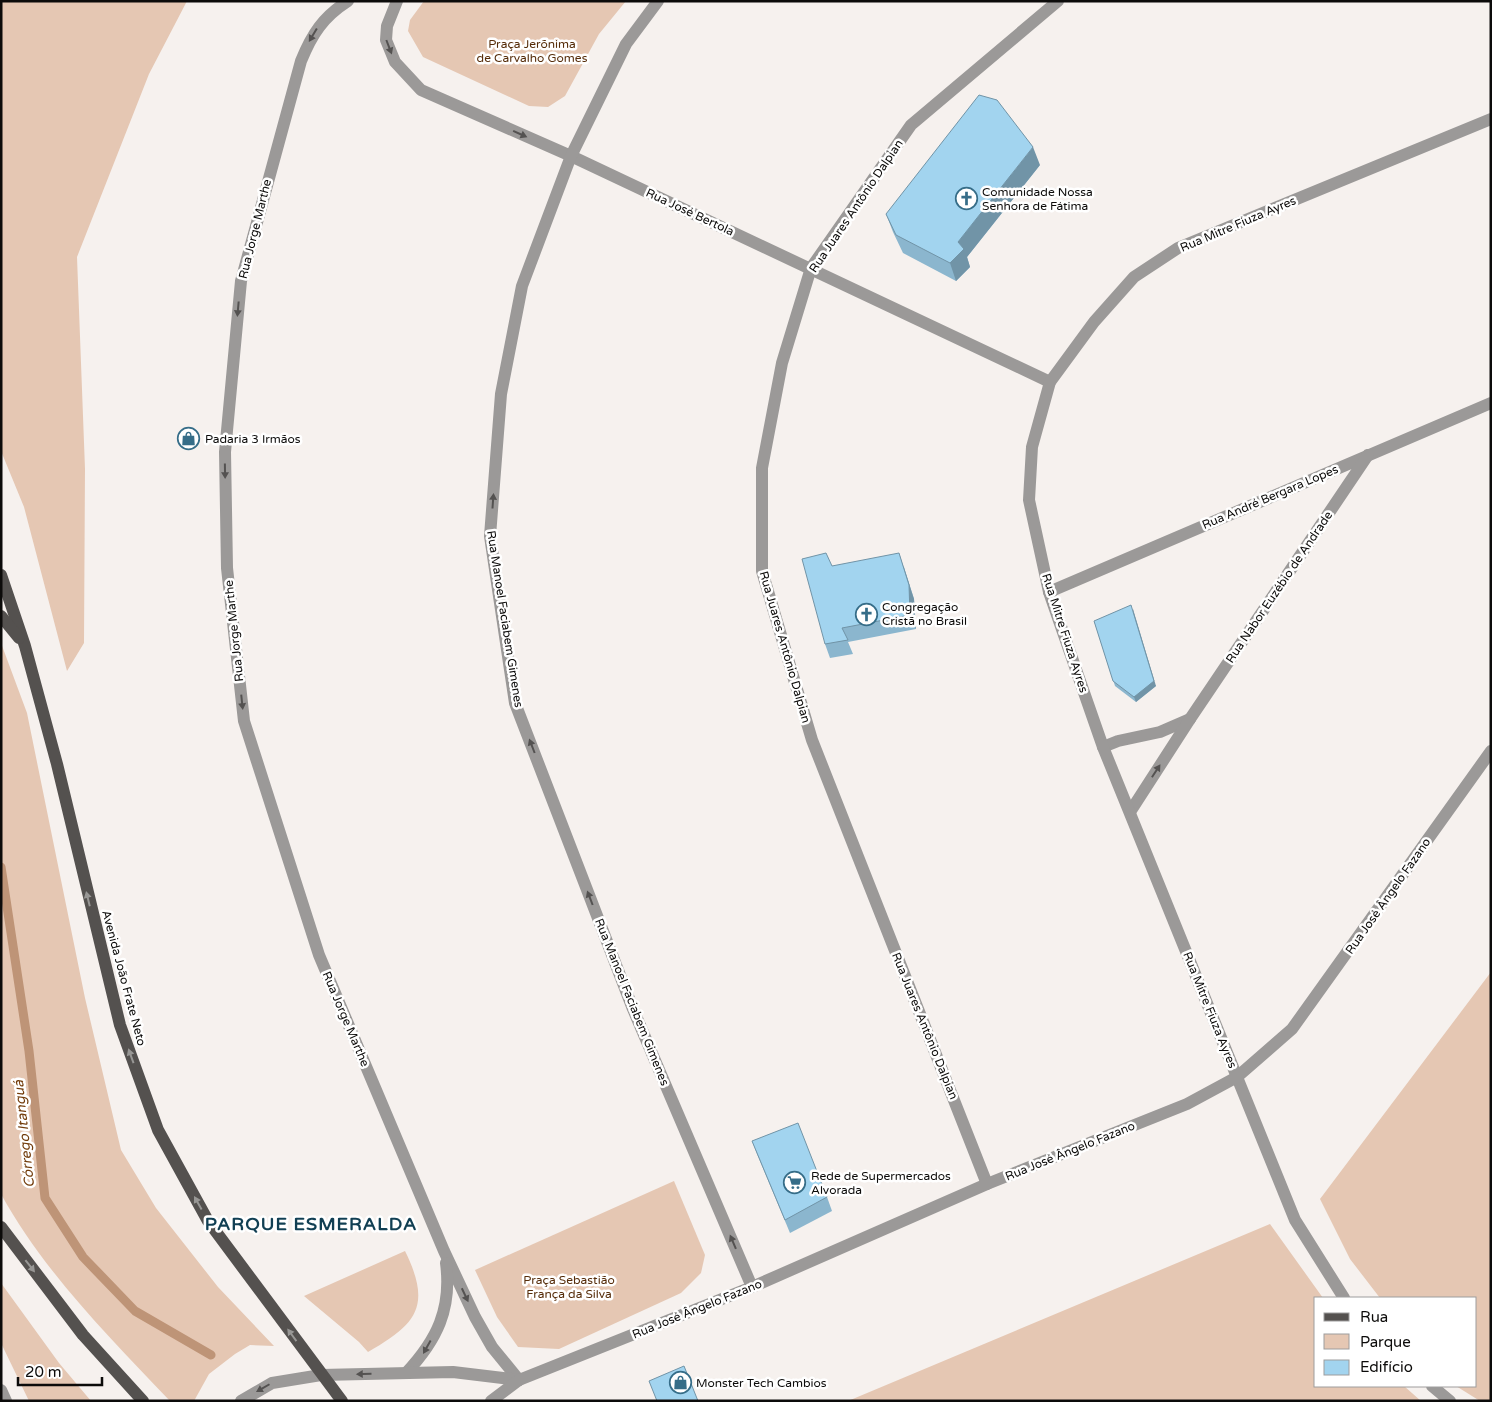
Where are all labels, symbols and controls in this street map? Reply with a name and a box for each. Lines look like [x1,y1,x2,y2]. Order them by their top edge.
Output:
one-way arrow [309,28,318,41]
park label: Praça Jerõnima de Carvalho Gomes [477,37,588,65]
one-way arrow [386,40,394,54]
one-way arrow [513,130,527,138]
street label: Rua Juares Antônio Dalpian [806,137,906,275]
street label: Rua Jorge Marthe [236,178,274,280]
street label: Rua José Bertola [644,185,736,239]
place label: Comunidade Nossa Senhora de Fátima [982,185,1093,213]
church icon: Comunidade Nossa Senhora de Fátima [954,187,978,211]
street label: Rua Mitre Fiuza Ayres [1178,193,1298,255]
one-way arrow [234,301,242,317]
shop icon: Padaria 3 Irmãos [177,427,201,451]
place label: Padaria 3 Irmãos [205,432,301,446]
street label: Rua André Bergara Lopes [1200,462,1340,532]
one-way arrow [221,463,229,479]
one-way arrow [489,493,497,509]
street label: Rua Nabor Euzébio de Andrade [1223,508,1335,666]
street label: Rua Manoel Faciabem Gimenes [484,529,526,709]
street label: Rua Juares Antônio Dalpian [757,569,813,725]
street label: Rua Mitre Fiuza Ayres [1039,572,1091,695]
street label: Rua Jorge Marthe [222,579,246,683]
place label: Congregação Cristã no Brasil [882,600,967,628]
church icon: Congregação Cristã no Brasil [854,602,878,626]
one-way arrow [238,694,246,710]
one-way arrow [528,739,535,754]
one-way arrow [1152,765,1161,778]
street label: Rua José Ângelo Fazano [1342,835,1434,957]
one-way arrow [586,890,594,905]
one-way arrow [84,892,92,907]
street label: Avenida João Frate Neto [99,909,149,1047]
street label: Rua Manoel Faciabem Gimenes [592,916,672,1088]
street label: Rua Juares Antônio Dalpian [889,950,961,1102]
street label: Rua Mitre Fiuza Ayres [1180,950,1240,1070]
street label: Rua Jorge Marthe [320,969,372,1069]
one-way arrow [127,1048,134,1063]
water label: Córrego Itanguá [10,1078,38,1189]
street label: Rua José Ângelo Fazano [1003,1119,1137,1183]
place label: Rede de Supermercados Alvorada [811,1169,951,1197]
supermarket icon: Rede de Supermercados Alvorada [783,1171,807,1195]
one-way arrow [194,1196,203,1210]
district label: PARQUE ESMERALDA [205,1213,417,1235]
one-way arrow [728,1235,736,1249]
one-way arrow [25,1259,35,1273]
park label: Praça Sebastião França da Silva [523,1273,615,1301]
street label: Rua José Ângelo Fazano [630,1277,764,1341]
one-way arrow [461,1288,469,1302]
legend [1314,1297,1477,1387]
text: Rua [1360,1308,1388,1326]
one-way arrow [287,1329,298,1342]
text: Parque [1360,1333,1411,1351]
one-way arrow [423,1341,432,1354]
scale bar [18,1354,101,1386]
text: Edifício [1360,1358,1413,1376]
text: 20 m [25,1363,62,1381]
one-way arrow [355,1370,371,1378]
shop icon: Monster Tech Cambios [668,1371,692,1395]
place label: Monster Tech Cambios [696,1376,827,1390]
one-way arrow [256,1384,270,1393]

